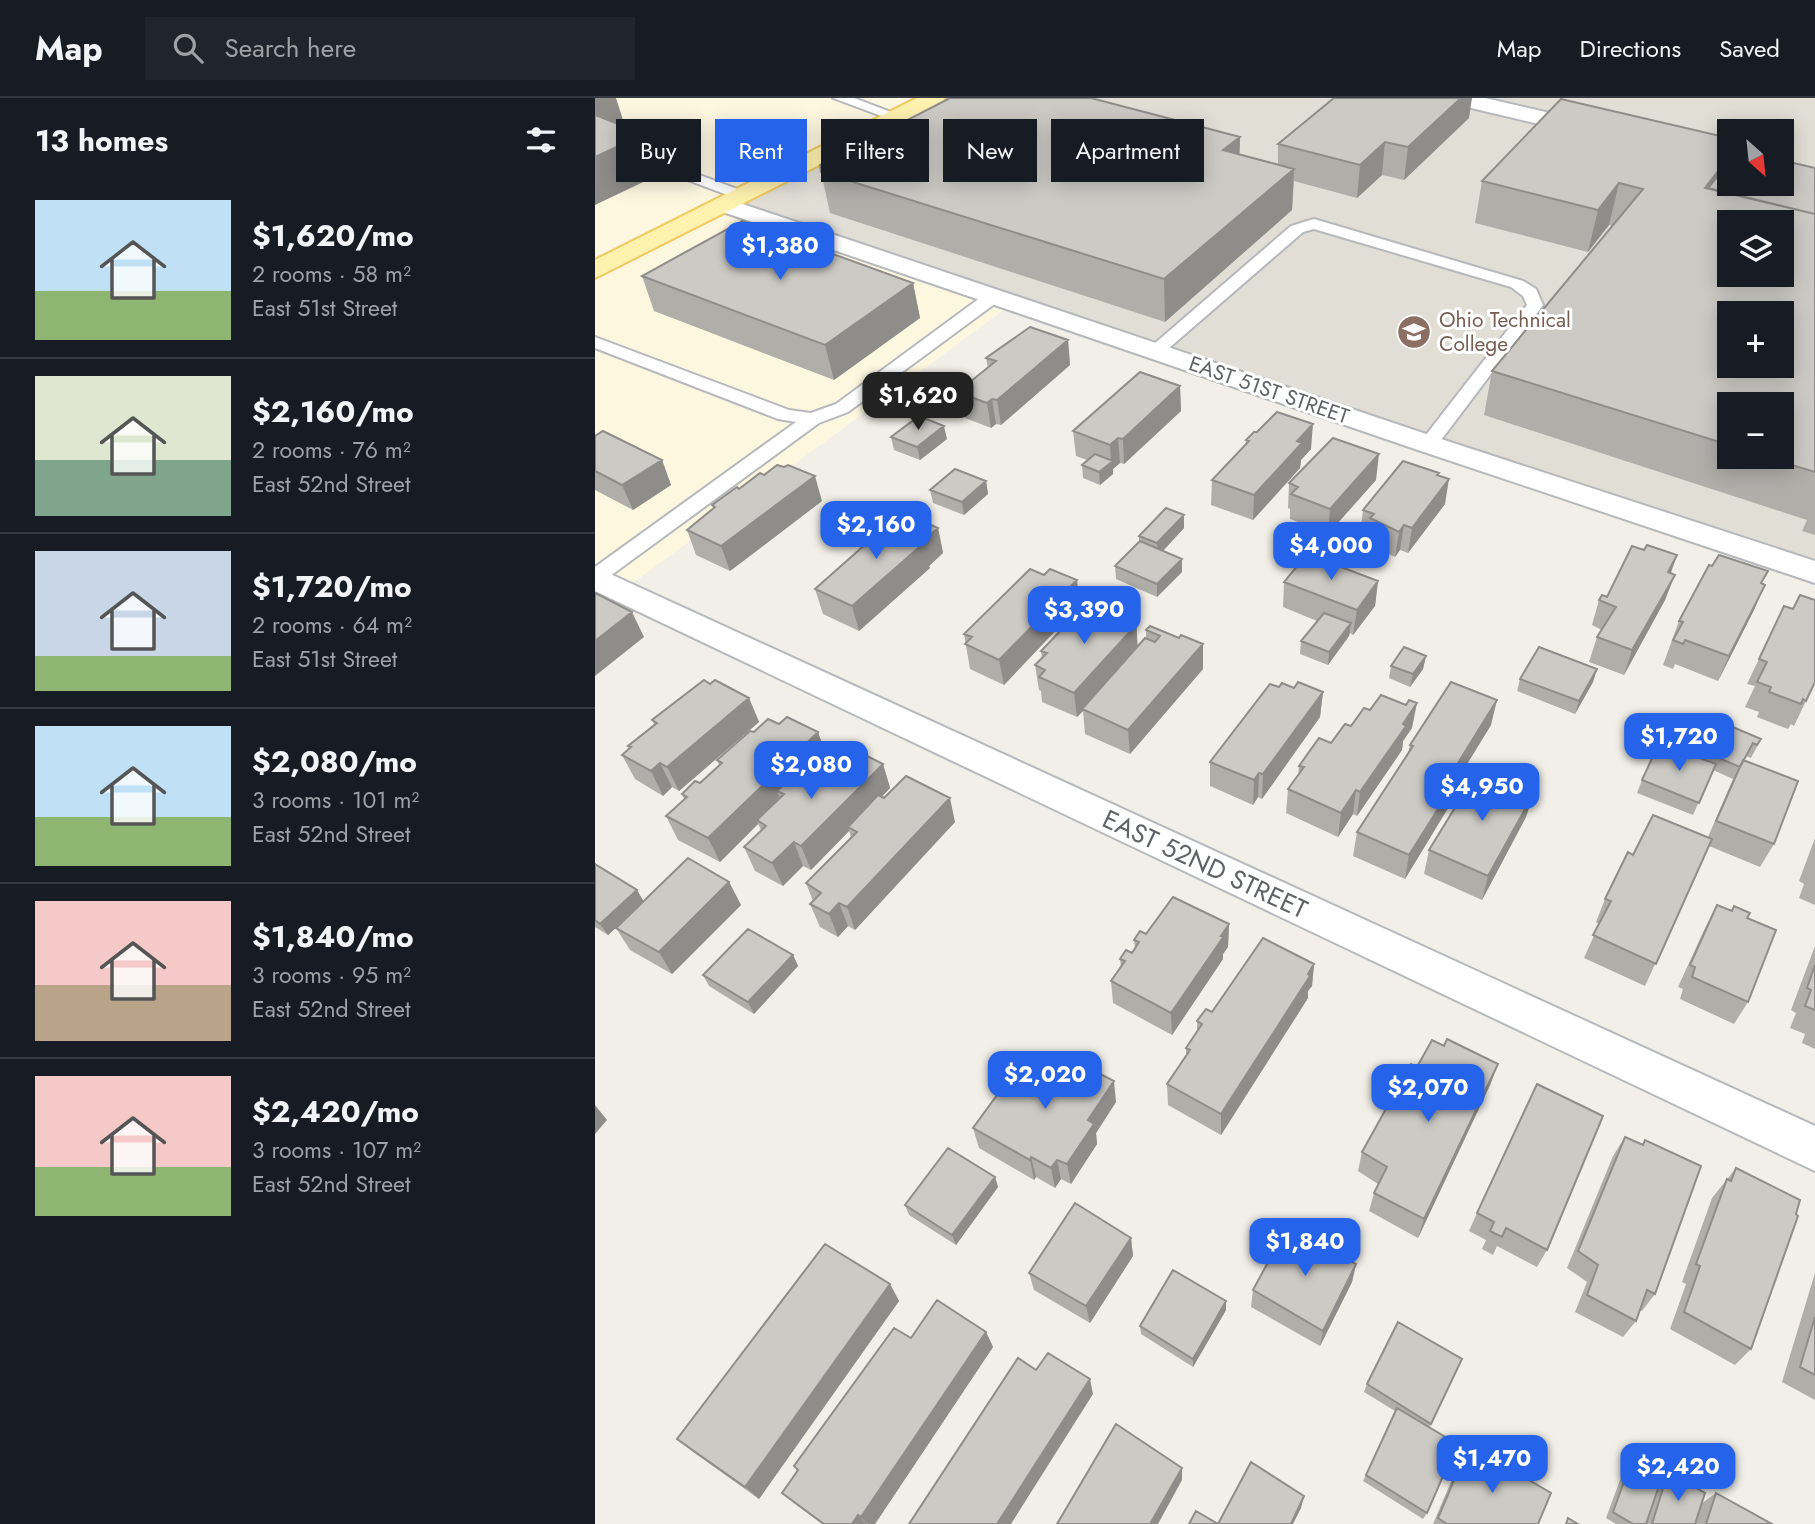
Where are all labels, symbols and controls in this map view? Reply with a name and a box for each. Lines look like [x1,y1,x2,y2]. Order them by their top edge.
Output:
search box [145,17,635,80]
text: Map [35,25,103,72]
icon: search [169,29,207,67]
text: Search here [225,29,356,67]
text: Map [1497,31,1542,66]
text: Directions [1580,31,1681,66]
text: Saved [1719,31,1780,66]
text: 13 homes [35,119,168,162]
chip: Buy [616,119,701,182]
chip: Rent [715,119,807,182]
chip: Filters [821,119,929,182]
chip: New [943,119,1037,182]
chip: Apartment [1051,119,1204,182]
north arrow [1717,119,1794,196]
map controls [1717,119,1794,469]
icon: filters [522,121,560,159]
button: layers [1717,210,1794,287]
text: $1,620/mo [252,214,414,257]
pin: $1,380 [723,222,837,282]
icon: home [91,228,175,312]
text: $1,380 [741,228,819,262]
text: 2 rooms · 58 m² [252,257,411,291]
text: East 51st Street [252,291,397,325]
button: + [1717,301,1794,378]
place label: Ohio Technical College [1439,305,1571,359]
school or university icon: Ohio Technical College [1395,313,1433,351]
street label: EAST 51ST STREET [1185,349,1353,432]
pin: $1,620 [861,372,975,432]
text: $1,620 [878,378,958,412]
text: $2,160/mo [252,390,414,433]
button: − [1717,392,1794,469]
icon: home [91,404,175,488]
text: 2 rooms · 76 m² [252,433,411,467]
text: East 52nd Street [252,467,410,501]
pin: $2,160 [819,502,933,561]
text: $2,160 [836,507,916,541]
pin: $4,000 [1274,522,1388,582]
text: $4,000 [1289,528,1373,562]
text: $1,720/mo [252,565,412,608]
icon: home [91,579,175,663]
pin: $3,390 [1027,587,1141,646]
text: $3,390 [1044,592,1124,626]
text: 2 rooms · 64 m² [252,608,412,642]
text: East 51st Street [252,642,397,676]
pin: $1,720 [1622,714,1736,773]
text: $1,720 [1640,719,1718,753]
text: $2,080/mo [252,740,417,783]
pin: $2,080 [754,742,868,801]
text: $2,080 [770,747,852,781]
icon: home [91,754,175,838]
pin: $4,950 [1425,764,1539,823]
text: $4,950 [1440,769,1524,803]
text: 3 rooms · 101 m² [252,783,419,817]
street label: EAST 52ND STREET [1096,800,1314,928]
text: East 52nd Street [252,817,410,851]
text: $1,840/mo [252,915,414,958]
icon: home [91,929,175,1013]
text: 3 rooms · 95 m² [252,958,411,992]
text: East 52nd Street [252,992,410,1026]
pin: $2,020 [988,1052,1102,1111]
text: $2,020 [1004,1057,1086,1091]
pin: $2,070 [1371,1065,1485,1124]
text: $2,070 [1387,1070,1469,1104]
text: $2,420/mo [252,1090,419,1133]
icon: home [91,1104,175,1188]
text: 3 rooms · 107 m² [252,1133,421,1167]
text: East 52nd Street [252,1167,410,1201]
pin: $1,840 [1248,1218,1362,1278]
text: $1,840 [1265,1224,1345,1258]
pin: $1,470 [1435,1436,1549,1495]
text: $1,470 [1453,1441,1531,1475]
pin: $2,420 [1621,1444,1735,1503]
text: $2,420 [1636,1449,1720,1483]

